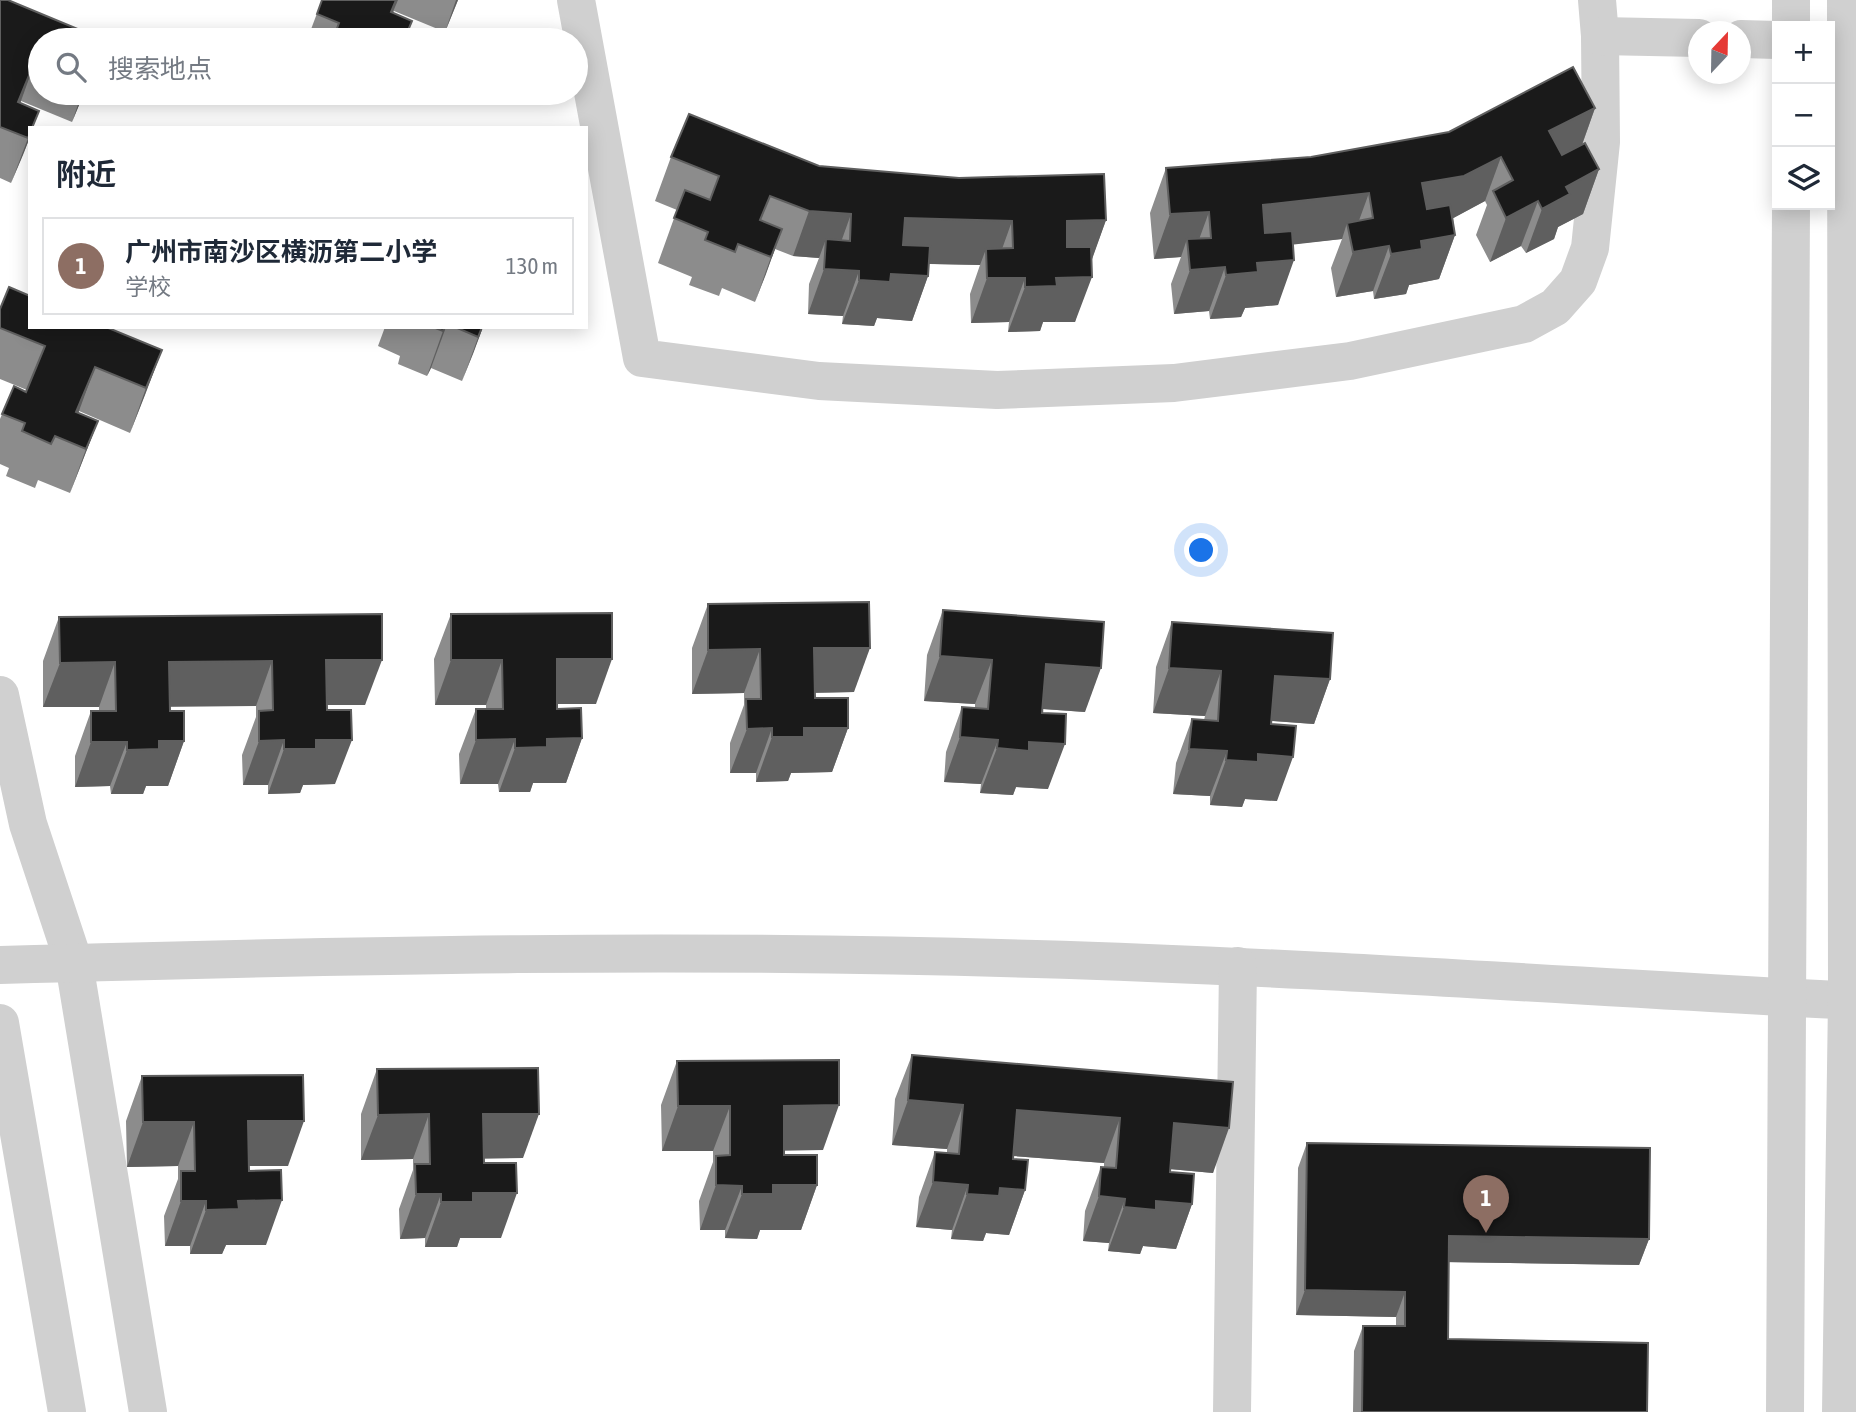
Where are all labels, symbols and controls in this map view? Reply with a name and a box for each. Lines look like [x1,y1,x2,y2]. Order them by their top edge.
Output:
north arrow [1688,21,1751,84]
map controls [1772,21,1835,210]
button: + [1772,21,1835,84]
search box [28,28,588,105]
icon: search [52,48,90,86]
text: 搜索地点 [108,54,212,84]
button: − [1772,84,1835,147]
button: layers [1772,147,1835,210]
text: 附近 [56,157,116,191]
text: 广州市南沙区横沥第二小学 [125,237,437,267]
text: 1 [76,253,86,279]
text: 130 m [506,253,558,279]
text: 学校 [125,274,171,300]
your location [1184,533,1218,567]
pin: 1 [1463,1175,1509,1233]

